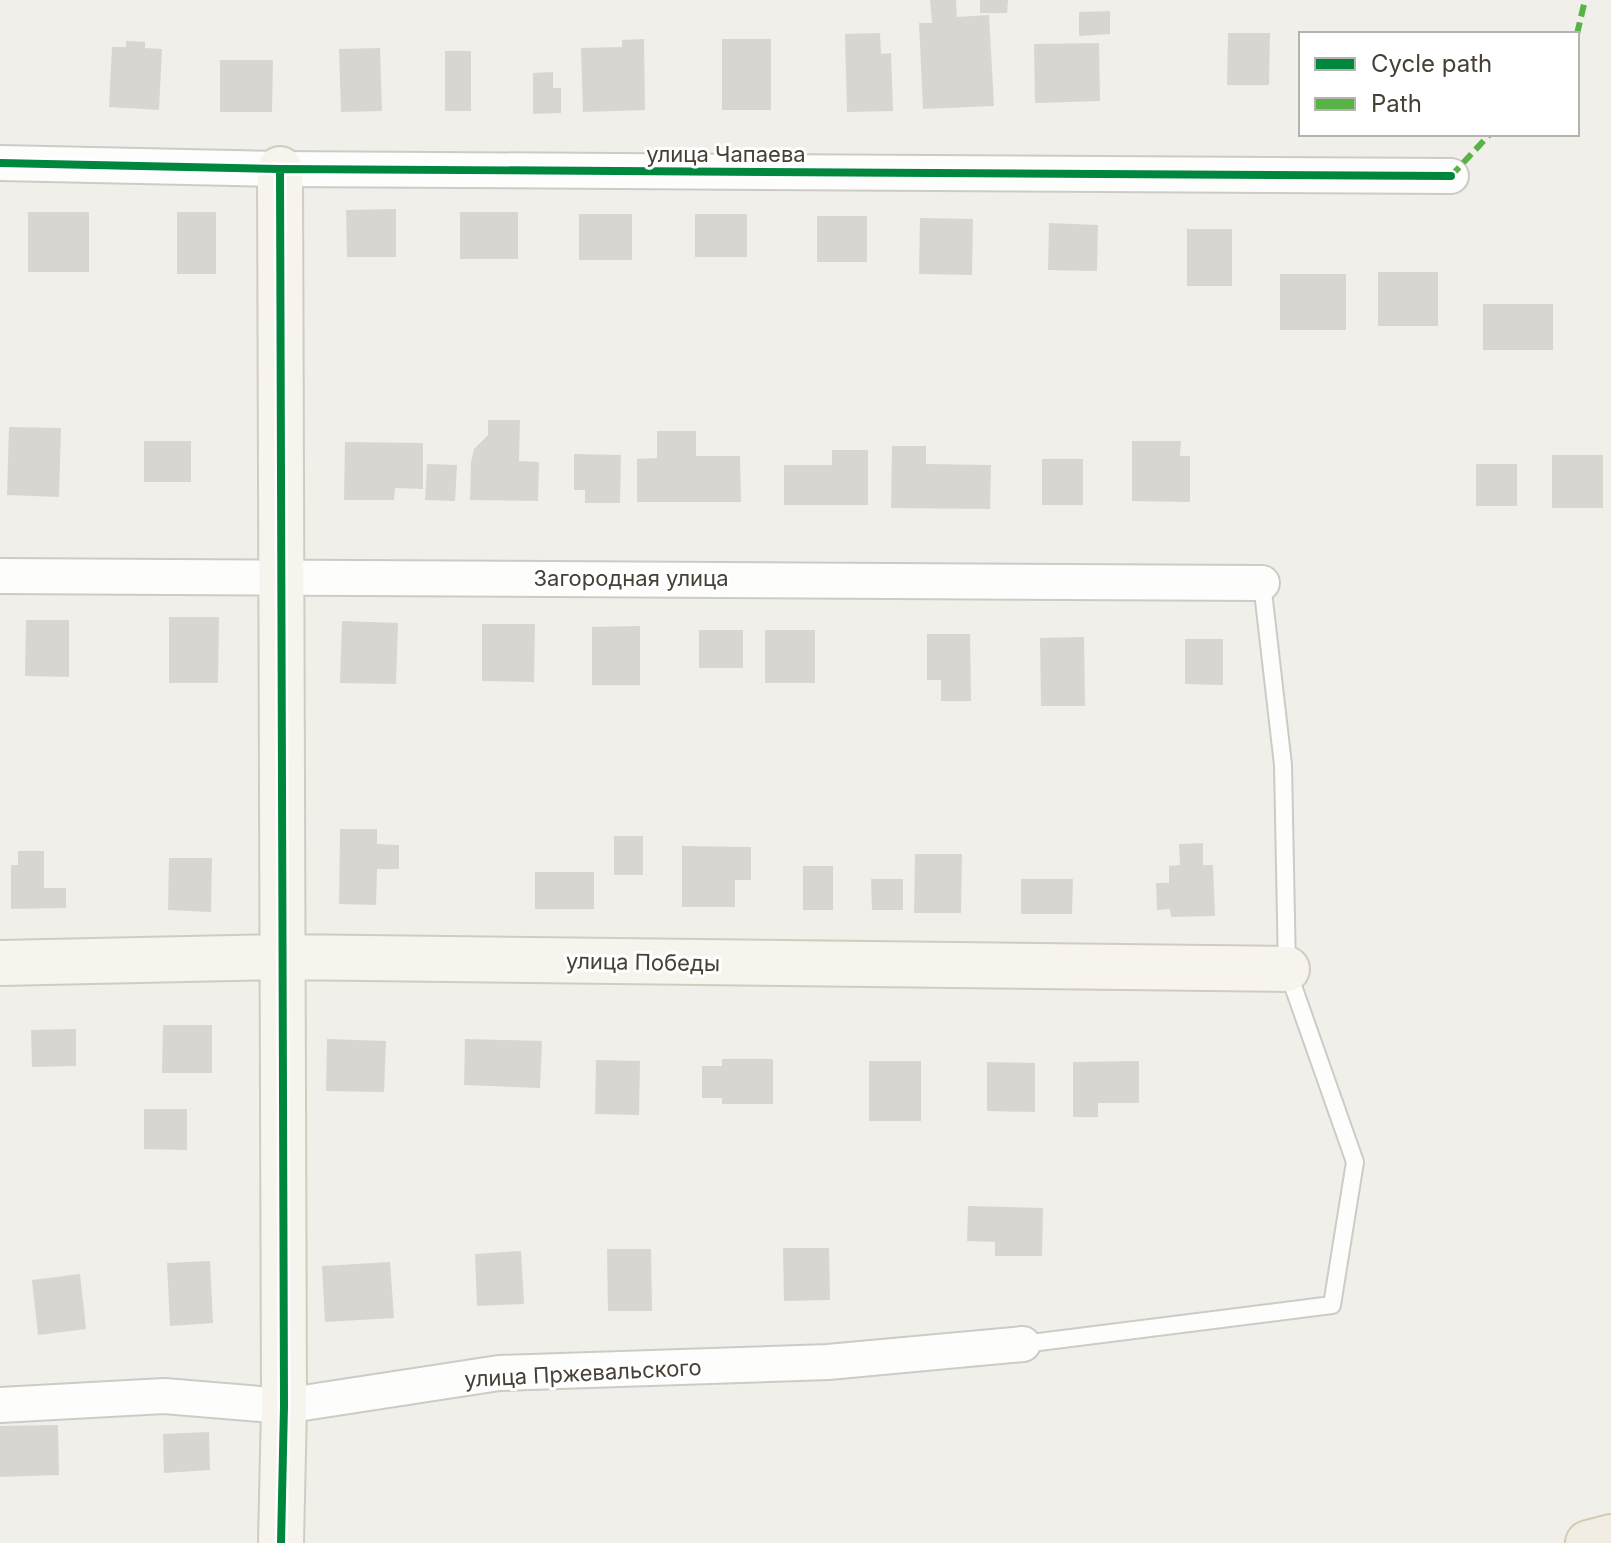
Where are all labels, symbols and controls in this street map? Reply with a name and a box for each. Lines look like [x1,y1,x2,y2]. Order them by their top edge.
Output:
legend [1299,32,1579,136]
text: Cycle path [1371,49,1492,78]
text: Path [1371,89,1422,118]
street label: улица Чапаева [646,141,806,167]
street label: Загородная улица [533,565,729,591]
street label: улица Победы [566,948,720,976]
street label: улица Пржевальского [464,1354,702,1392]

